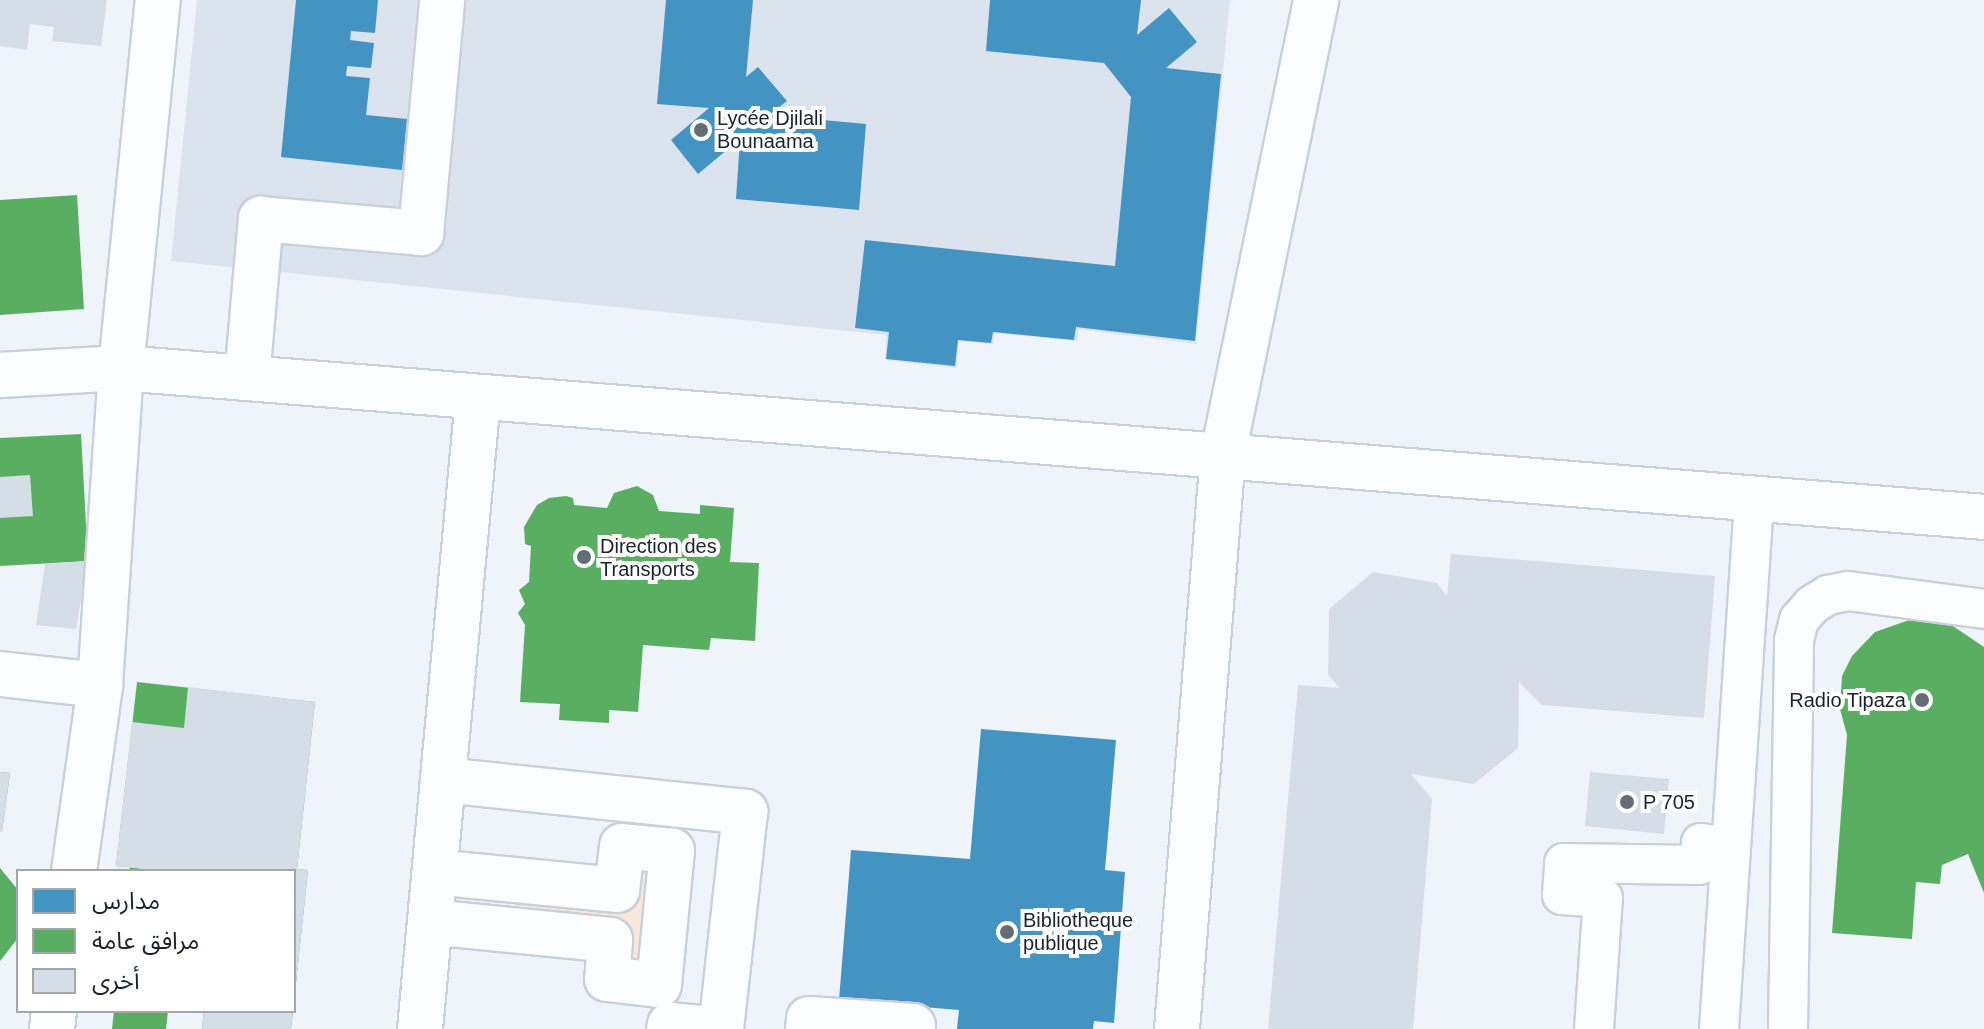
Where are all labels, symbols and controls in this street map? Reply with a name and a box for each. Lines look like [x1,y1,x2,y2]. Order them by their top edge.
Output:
place label: Lycée Djilali Bounaama [717,106,823,153]
marker: Lycée Djilali Bounaama [692,121,710,139]
place label: Direction des Transports [600,534,717,581]
marker: Direction des Transports [575,548,593,566]
place label: Radio Tipaza [1789,688,1906,712]
marker: Radio Tipaza [1913,691,1931,709]
place label: P 705 [1643,790,1695,814]
marker: P 705 [1618,793,1636,811]
legend [16,869,296,1013]
text: مدارس [92,887,160,914]
place label: Bibliotheque publique [1023,908,1133,955]
marker: Bibliotheque publique [998,923,1016,941]
text: مرافق عامة [92,927,199,954]
text: أخرى [92,967,140,994]

